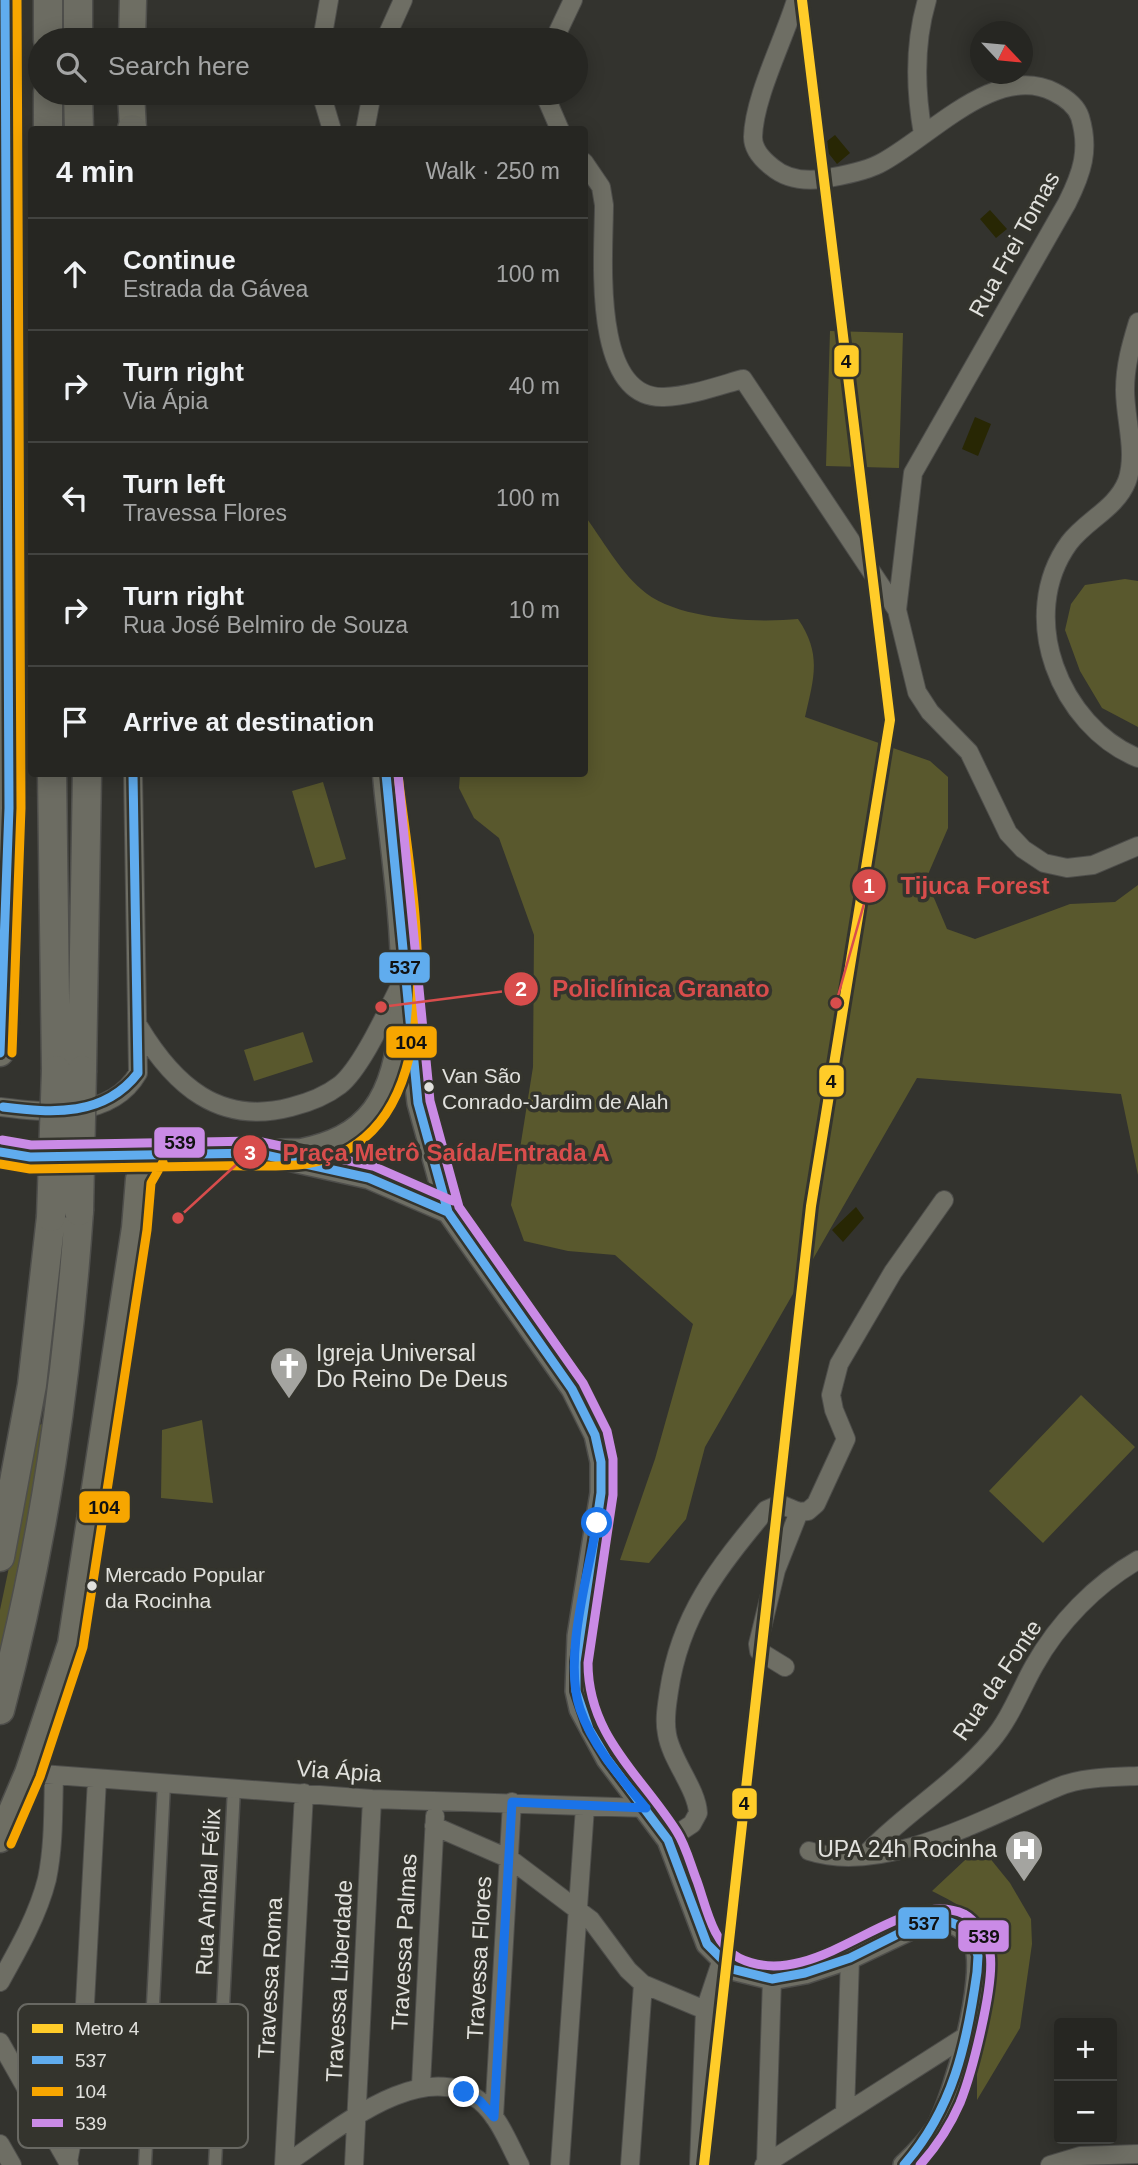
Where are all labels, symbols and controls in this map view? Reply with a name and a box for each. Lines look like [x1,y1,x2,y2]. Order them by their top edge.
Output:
north arrow [970,21,1033,84]
search box [28,28,588,105]
icon: search [52,48,90,86]
text: Search here [108,51,250,81]
text: 4 min [56,155,134,188]
text: Walk · 250 m [425,158,560,184]
street label: Rua Frei Tomas [963,167,1065,321]
text: Continue [123,245,236,275]
icon: ahead [56,255,94,293]
text: 100 m [496,261,560,287]
text: Estrada da Gávea [123,276,308,302]
line badge: 4 [833,344,860,378]
text: 4 [841,351,852,372]
text: Turn right [123,357,244,387]
icon: right [56,367,94,405]
text: 40 m [509,373,560,399]
text: Via Ápia [123,388,208,414]
text: Turn left [123,469,225,499]
icon: left [56,479,94,517]
text: 100 m [496,485,560,511]
text: Travessa Flores [123,500,287,526]
text: Turn right [123,581,244,611]
icon: right [56,591,94,629]
text: 10 m [509,597,560,623]
text: Rua José Belmiro de Souza [123,612,408,638]
icon: arrive [56,703,94,741]
text: Arrive at destination [123,707,374,737]
callout: Tijuca Forest [852,864,1064,909]
text: Tijuca Forest [901,872,1049,899]
text: 1 [863,874,875,897]
line badge: 537 [378,951,431,984]
text: 537 [389,957,421,978]
callout: Policlínica Granato [503,966,784,1011]
text: Policlínica Granato [552,975,770,1002]
text: 2 [515,977,527,1000]
line badge: 104 [385,1025,438,1059]
text: 104 [395,1032,427,1053]
place label: Van São Conrado-Jardim de Alah [442,1064,668,1113]
line badge: 4 [818,1064,845,1098]
text: 4 [826,1071,837,1092]
marker: Van São Conrado-Jardim de Alah [422,1080,436,1094]
line badge: 539 [153,1126,206,1159]
callout: Praça Metrô Saída/Entrada A [233,1130,624,1175]
text: 539 [164,1132,196,1153]
text: Praça Metrô Saída/Entrada A [282,1139,610,1166]
text: 3 [244,1141,256,1164]
place label: Igreja Universal Do Reino De Deus [316,1340,508,1392]
church icon: Igreja Universal Do Reino De Deus [268,1345,310,1400]
line badge: 104 [78,1490,131,1524]
text: 104 [88,1497,120,1518]
route start [581,1507,612,1538]
place label: Mercado Popular da Rocinha [105,1563,265,1612]
marker: Mercado Popular da Rocinha [85,1579,99,1593]
street label: Rua da Fonte [947,1615,1047,1745]
street label: Via Ápia [296,1755,383,1787]
line badge: 4 [731,1787,758,1820]
text: 4 [739,1793,750,1814]
street label: Rua Aníbal Félix [191,1807,225,1976]
hospital icon: UPA 24h Rocinha [1003,1828,1045,1883]
place label: UPA 24h Rocinha [817,1836,997,1862]
street label: Travessa Palmas [386,1853,422,2031]
street label: Travessa Flores [462,1875,496,2041]
street label: Travessa Liberdade [321,1879,357,2083]
street label: Travessa Roma [253,1896,287,2059]
line badge: 537 [897,1906,950,1940]
text: 537 [908,1913,940,1934]
line badge: 539 [957,1919,1010,1953]
text: 539 [968,1926,1000,1947]
legend [18,2004,248,2148]
text: Metro 4 [75,2018,140,2039]
map controls [1054,2018,1117,2144]
button: + [1054,2018,1117,2081]
text: 537 [75,2050,107,2071]
route end [448,2076,479,2107]
text: 104 [75,2081,107,2102]
button: − [1054,2081,1117,2144]
text: 539 [75,2113,107,2134]

